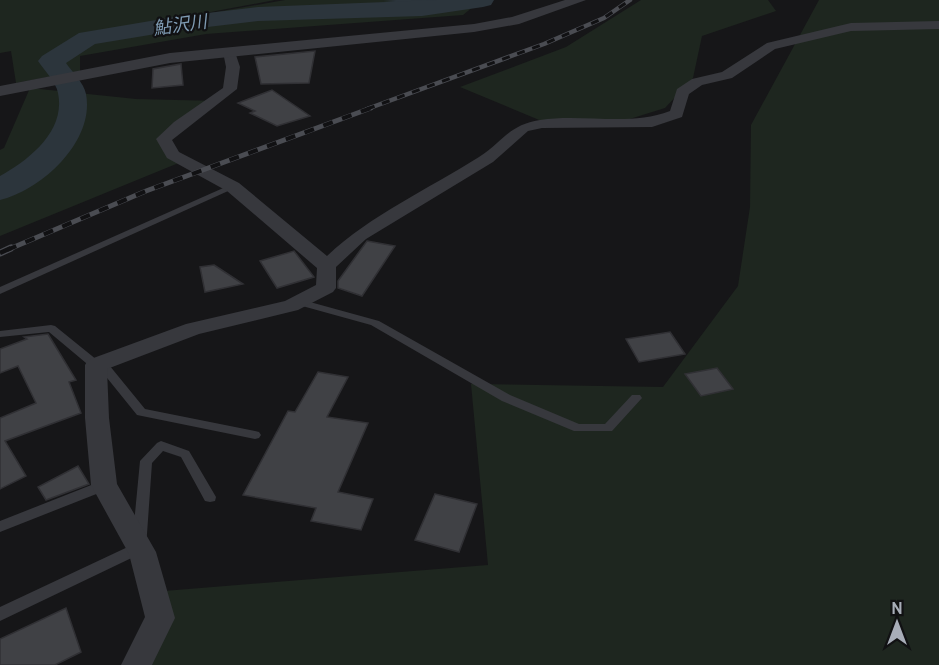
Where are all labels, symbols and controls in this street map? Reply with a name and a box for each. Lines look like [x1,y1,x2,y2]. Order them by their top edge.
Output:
water label: 鮎沢川 [152,11,211,42]
north arrow [867,593,927,653]
text: N [891,600,903,620]

